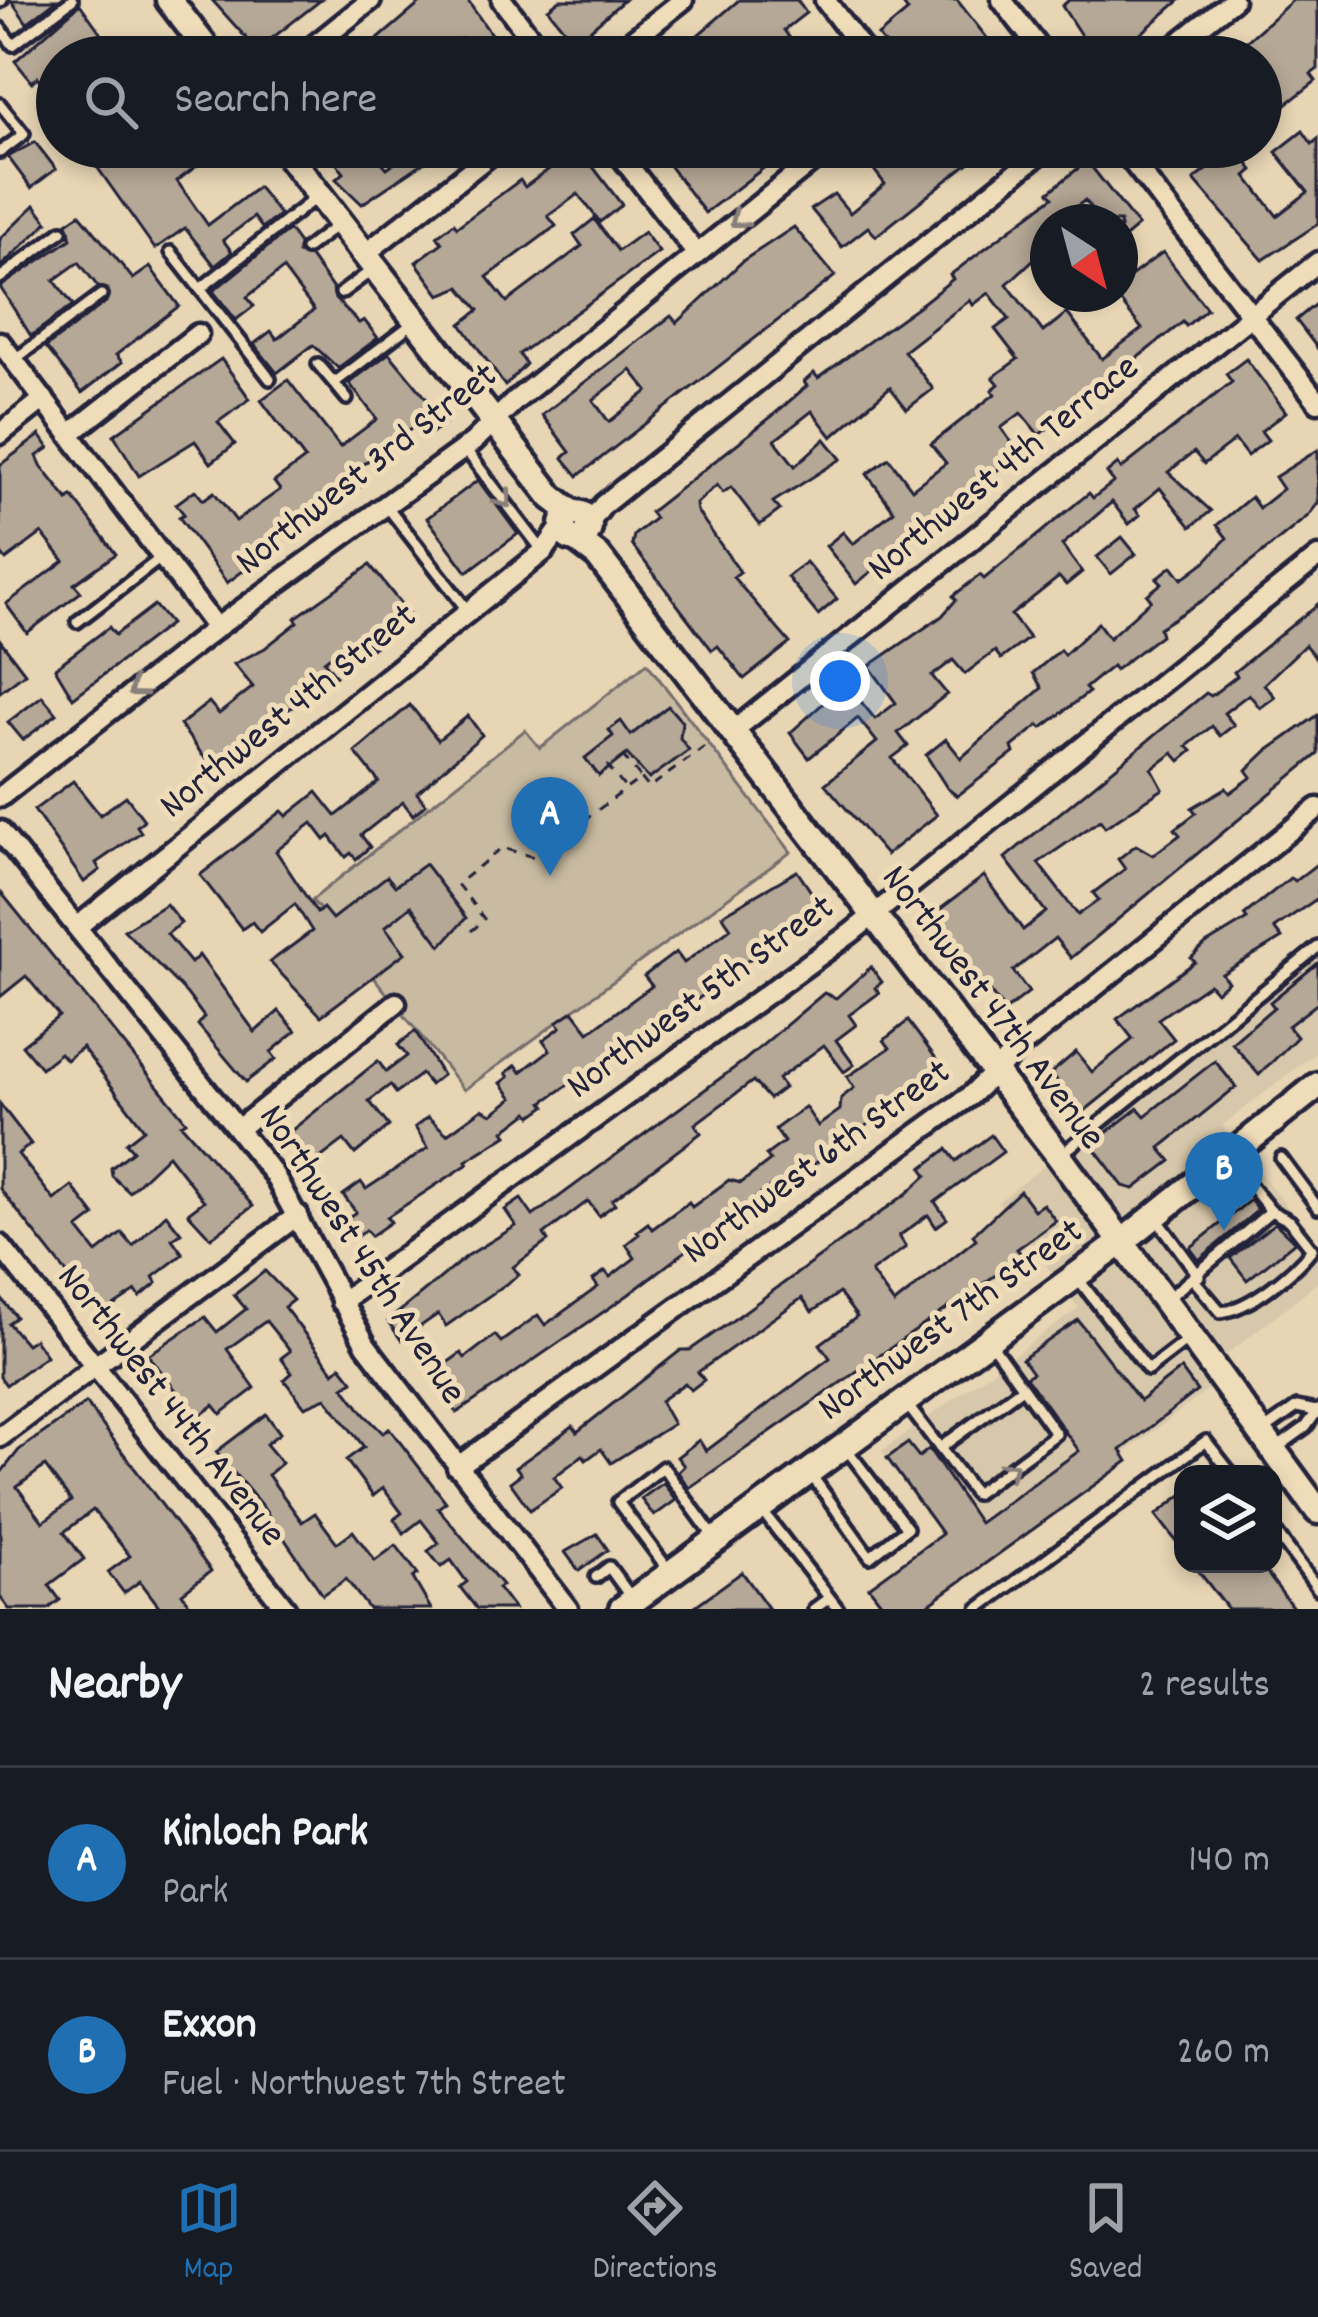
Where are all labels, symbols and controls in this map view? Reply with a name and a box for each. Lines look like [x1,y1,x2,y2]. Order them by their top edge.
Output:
search box [36,36,1282,168]
icon: search [78,69,144,135]
text: Search here [174,70,377,134]
north arrow [1030,204,1138,312]
one-way arrow [729,206,751,227]
street label: Northwest 4th Terrace [857,343,1153,597]
street label: Northwest 3rd Street [225,351,511,591]
one-way arrow [490,486,512,508]
street label: Northwest 4th Street [149,592,431,834]
your location [810,651,870,711]
one-way arrow [127,675,149,697]
pin: A [511,777,589,876]
street label: Northwest 47th Avenue [865,855,1117,1163]
street label: Northwest 5th Street [557,883,847,1115]
street label: Northwest 6th Street [672,1048,964,1280]
street label: Northwest 45th Avenue [242,1095,478,1417]
pin: B [1185,1132,1263,1231]
street label: Northwest 7th Street [808,1207,1096,1437]
street label: Northwest 44th Avenue [41,1254,297,1560]
one-way arrow [996,1461,1018,1483]
map controls [1174,1465,1282,1573]
button: layers [1174,1465,1282,1573]
text: Nearby [48,1651,181,1723]
text: 2 results [1139,1660,1270,1715]
text: Kinloch Park [162,1803,368,1867]
text: A [76,1835,98,1890]
text: 140 m [1188,1835,1270,1890]
text: Park [162,1867,228,1922]
text: Exxon [162,1995,257,2059]
text: B [78,2027,96,2082]
text: 260 m [1177,2027,1270,2082]
text: Fuel · Northwest 7th Street [162,2059,566,2114]
tab: Map [176,2175,242,2294]
tab: Directions [593,2175,718,2294]
tab: Saved [1069,2175,1142,2294]

